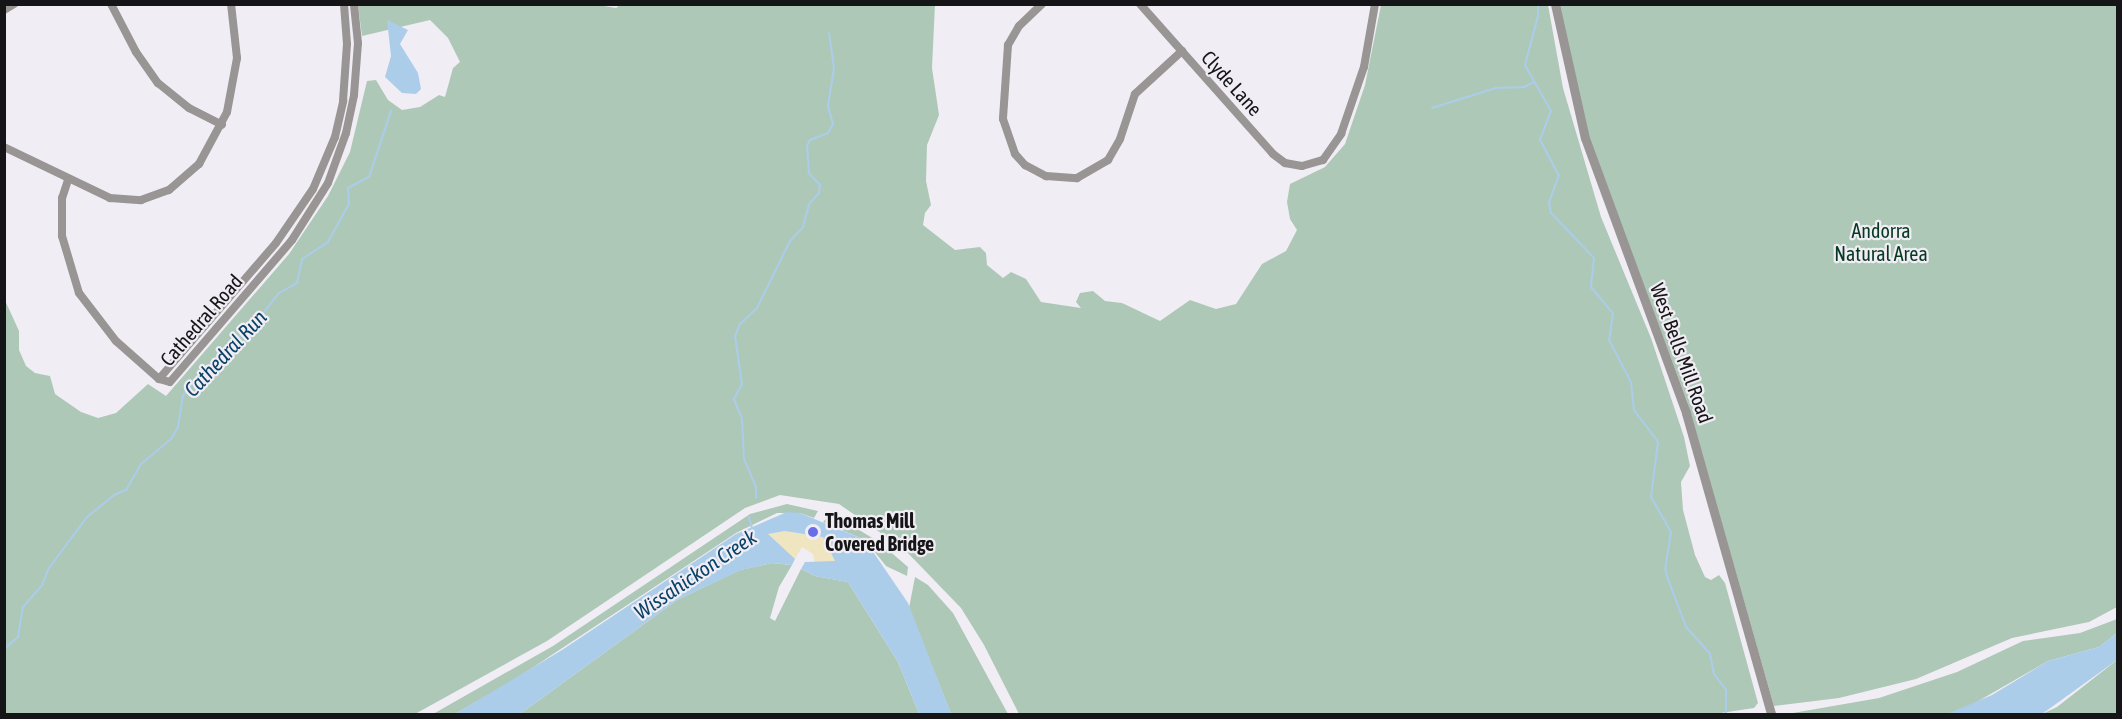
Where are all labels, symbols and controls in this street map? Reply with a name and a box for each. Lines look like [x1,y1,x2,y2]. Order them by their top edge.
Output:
street label: Clyde Lane [1197,46,1267,120]
park label: Andorra Natural Area [1834,218,1928,265]
street label: Cathedral Road [155,269,247,371]
street label: West Bells Mill Road [1646,280,1718,426]
water label: Cathedral Run [179,305,271,401]
place label: Thomas Mill Covered Bridge [825,508,934,555]
water label: Wissahickon Creek [629,524,761,624]
marker: Thomas Mill Covered Bridge [806,525,820,539]

